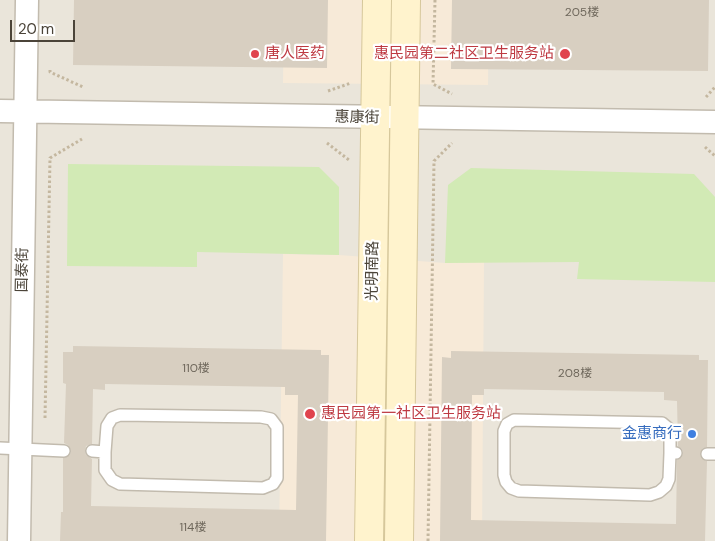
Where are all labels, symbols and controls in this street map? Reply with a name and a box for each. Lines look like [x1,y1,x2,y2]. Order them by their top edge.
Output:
house number: 205楼 [565,6,599,20]
scale bar [12,10,78,42]
text: 20 m [18,19,54,39]
place label: 唐人医药 [265,45,325,63]
place label: 惠民园第二社区卫生服务站 [374,45,554,63]
marker: 惠民园第二社区卫生服务站 [558,47,572,61]
marker: 唐人医药 [249,48,261,60]
street label: 惠康街 [334,109,380,127]
street label: 光明南路 [363,241,383,301]
street label: 国泰街 [14,247,32,293]
house number: 110楼 [182,362,210,376]
house number: 208楼 [558,367,592,381]
place label: 惠民园第一社区卫生服务站 [321,405,501,423]
marker: 惠民园第一社区卫生服务站 [303,407,317,421]
place label: 金惠商行 [622,425,682,443]
marker: 金惠商行 [686,428,698,440]
house number: 114楼 [180,521,206,535]

